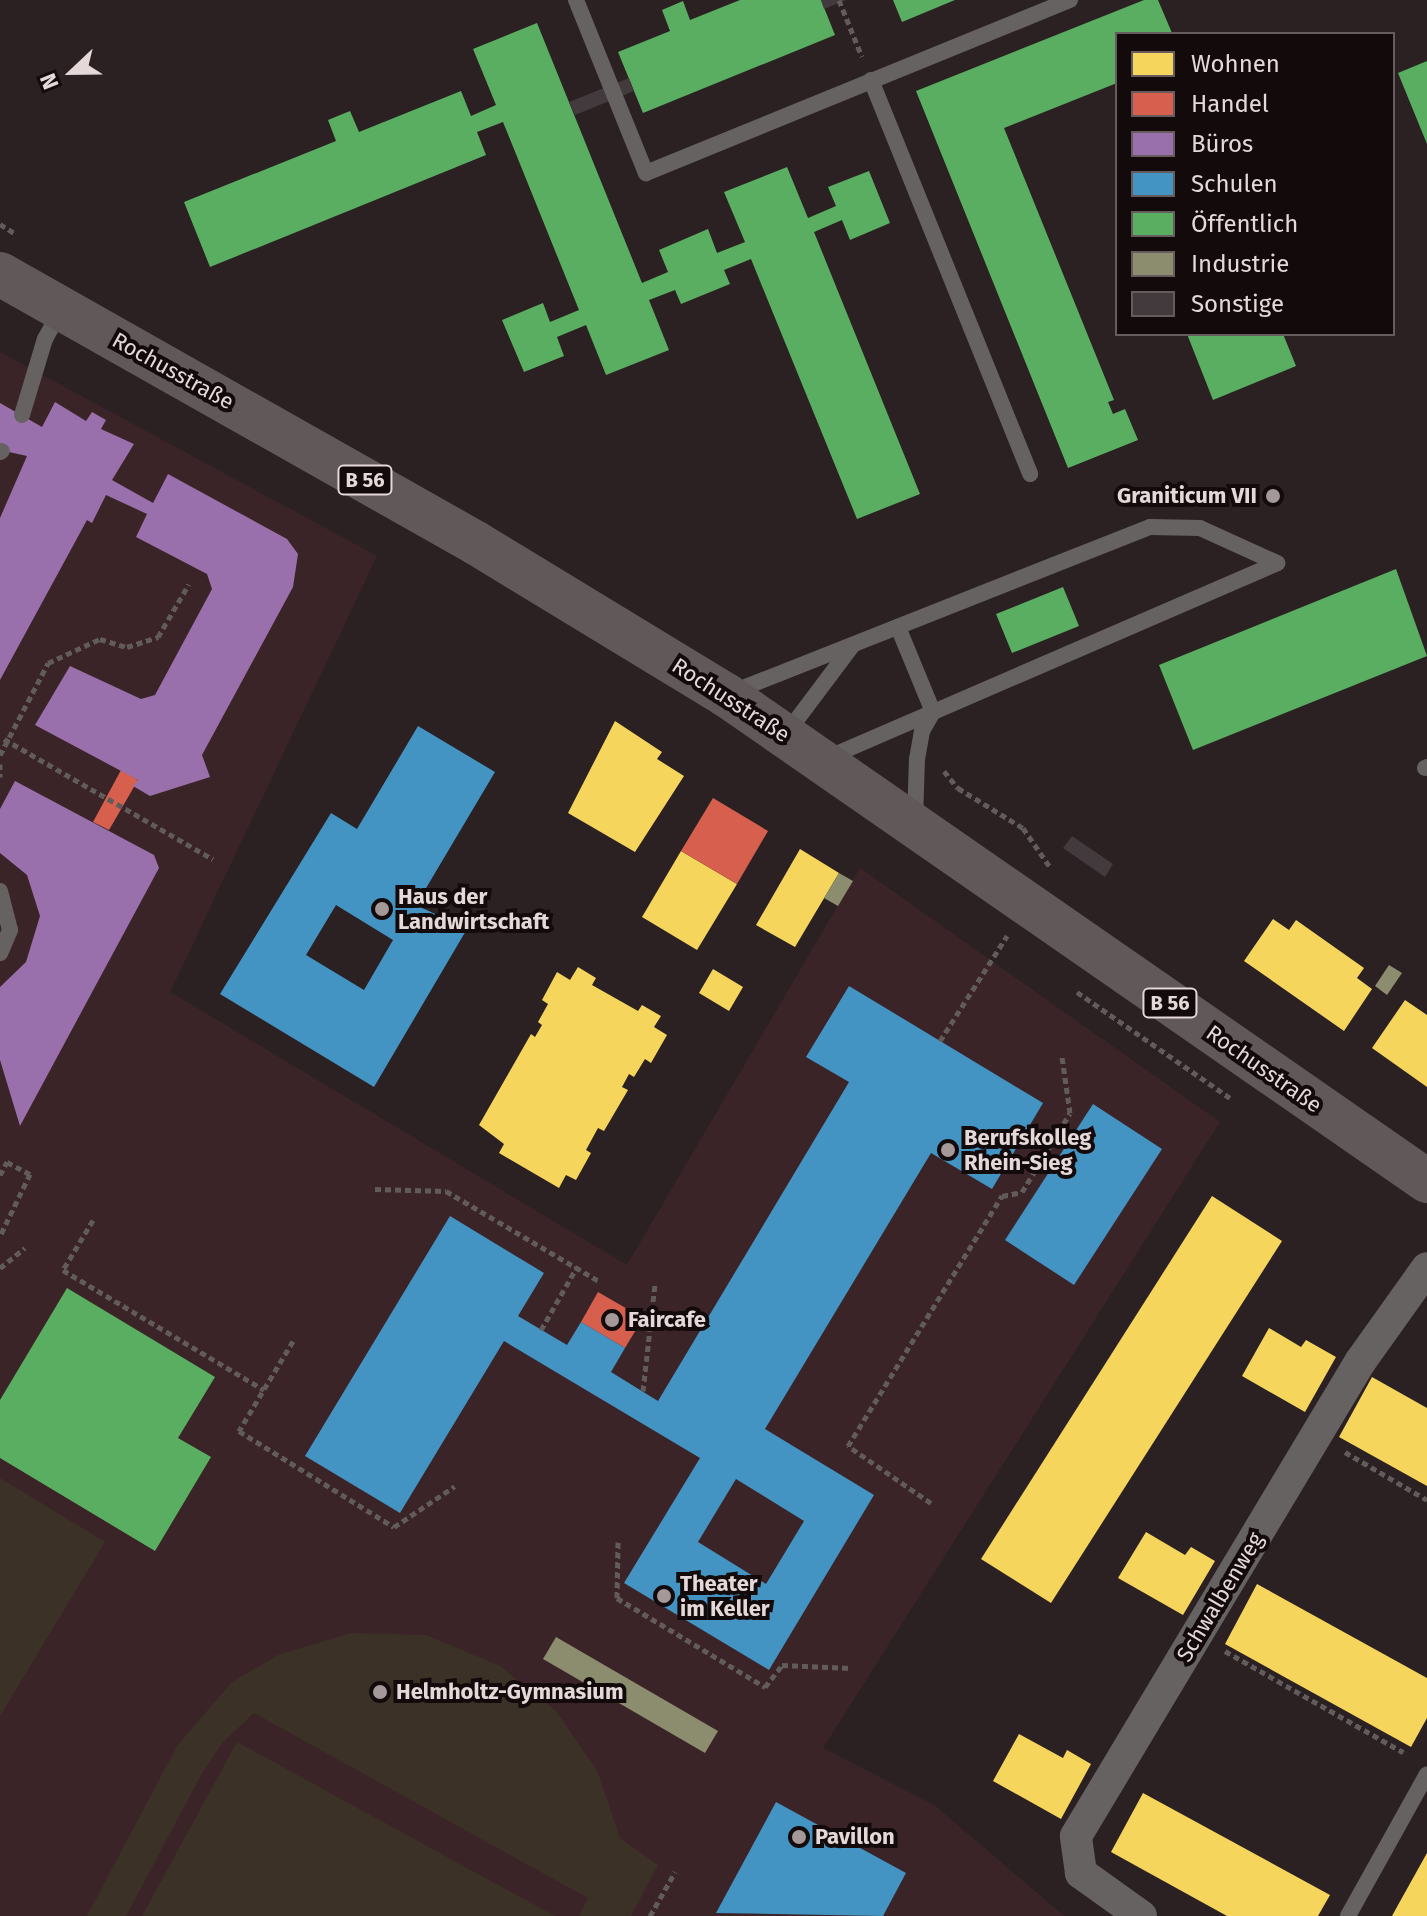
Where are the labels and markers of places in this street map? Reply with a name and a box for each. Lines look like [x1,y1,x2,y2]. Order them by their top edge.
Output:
place label: Graniticum VII [1117,483,1257,509]
marker: Graniticum VII [1264,487,1282,505]
place label: Haus der Landwirtschaft [398,883,549,934]
marker: Haus der Landwirtschaft [373,900,391,918]
place label: Berufskolleg Rhein-Sieg [964,1124,1091,1176]
marker: Berufskolleg Rhein-Sieg [939,1141,957,1159]
place label: Faircafe [628,1307,706,1333]
marker: Faircafe [603,1311,621,1329]
place label: Theater im Keller [680,1570,770,1622]
marker: Theater im Keller [655,1587,673,1605]
place label: Helmholtz-Gymnasium [396,1679,624,1705]
marker: Helmholtz-Gymnasium [371,1683,389,1701]
place label: Pavillon [815,1824,895,1850]
marker: Pavillon [790,1828,808,1846]

